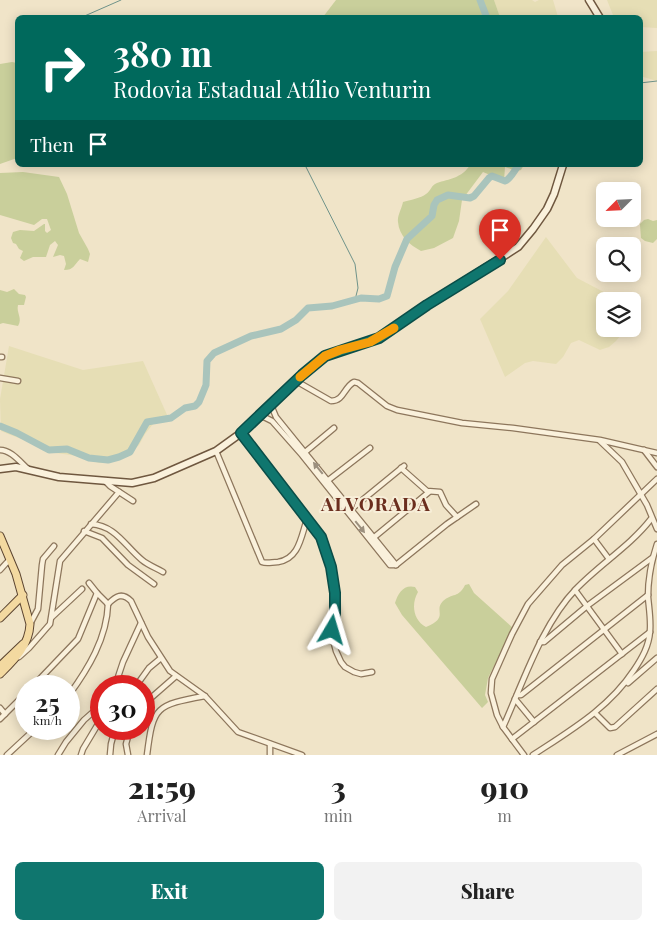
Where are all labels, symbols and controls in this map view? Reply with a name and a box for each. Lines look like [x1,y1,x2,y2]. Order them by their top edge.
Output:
text: 380 m [113,29,212,76]
icon: right [30,35,95,100]
text: Rodovia Estadual Atílio Venturin [113,74,431,104]
icon: arrive [84,130,112,158]
text: Then [30,131,74,157]
north arrow [596,182,641,228]
map controls [596,182,641,337]
pin [479,209,521,260]
icon: arrive [486,216,514,244]
button: search [596,237,641,282]
button: layers [596,292,641,337]
one-way arrow [313,462,324,475]
district label: ALVORADA [320,490,431,516]
one-way arrow [354,521,365,534]
position arrow [305,603,357,655]
speed limit sign: 30 [90,675,155,740]
text: 25 [35,685,60,718]
text: km/h [33,712,62,728]
text: 21:59 [128,767,196,807]
text: 3 [331,767,346,807]
text: 910 [481,767,529,807]
text: Arrival [137,805,187,826]
text: min [324,805,352,826]
text: m [498,805,512,826]
button: Exit [15,862,324,920]
button: Share [334,862,642,920]

